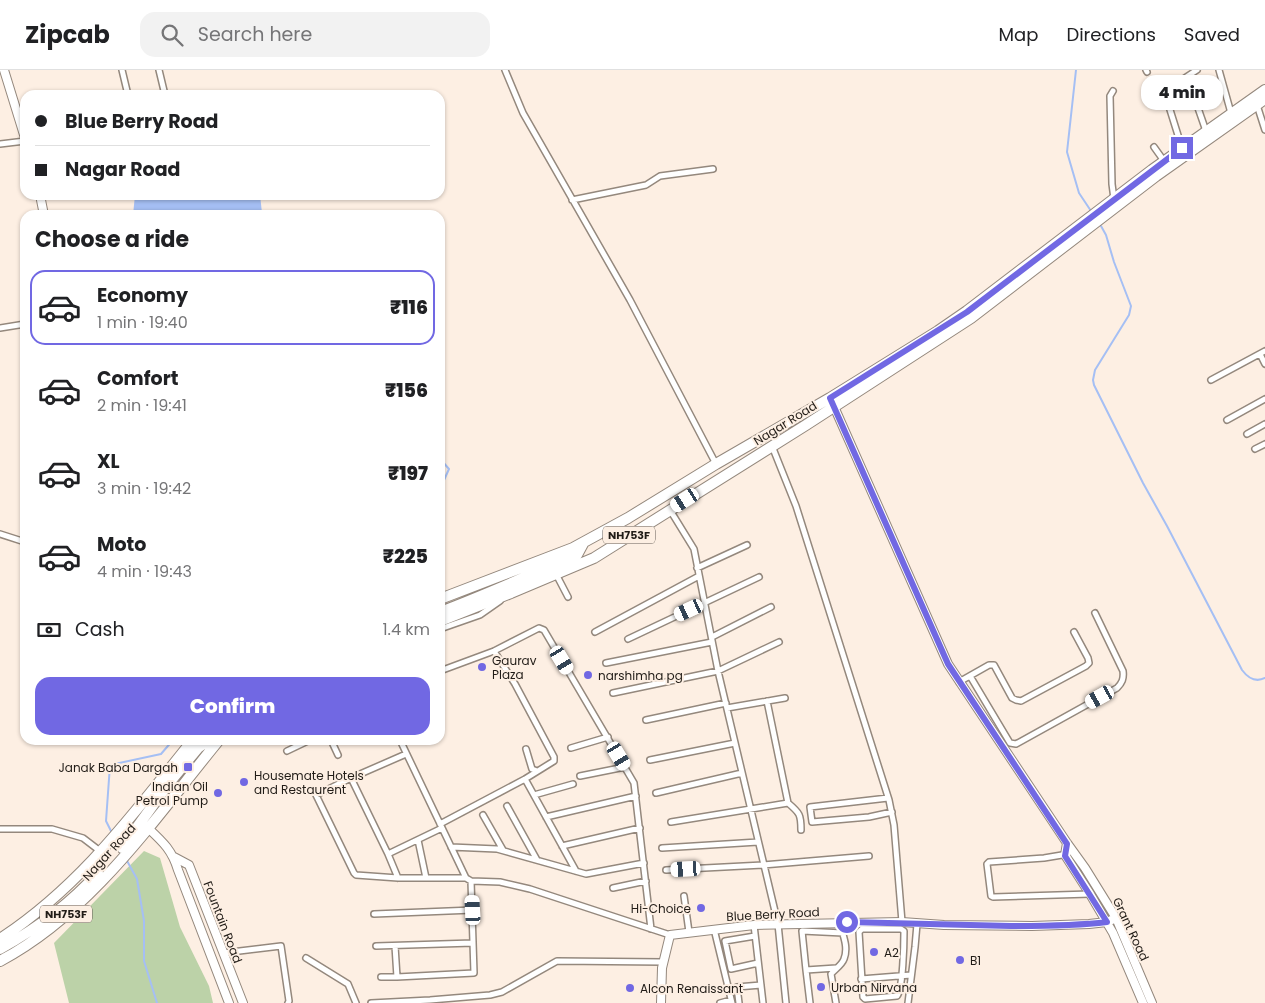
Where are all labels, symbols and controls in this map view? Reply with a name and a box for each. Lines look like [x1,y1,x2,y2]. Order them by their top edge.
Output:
search box [140,12,490,57]
text: Zipcab [25,18,110,51]
icon: search [158,21,186,49]
text: Search here [198,21,312,48]
text: Map [999,22,1038,47]
text: Directions [1066,22,1156,47]
text: Saved [1184,22,1240,47]
callout: 4 min [1141,75,1223,110]
text: 4 min [1158,81,1206,104]
text: Blue Berry Road [65,108,218,135]
route end [1171,137,1193,159]
text: Nagar Road [65,156,180,183]
text: Choose a ride [35,224,189,255]
text: Economy [97,282,188,309]
icon: car [37,285,82,330]
text: ₹116 [390,294,428,321]
text: 1 min · 19:40 [97,311,188,334]
text: Comfort [97,365,179,392]
icon: car [37,368,82,413]
text: ₹156 [385,377,428,404]
text: 2 min · 19:41 [97,394,187,417]
street label: Nagar Road [750,397,820,449]
text: XL [97,448,120,475]
icon: car [37,451,82,496]
text: ₹197 [388,460,428,487]
text: 3 min · 19:42 [97,477,191,500]
car [668,486,701,514]
road number: NH753F [603,526,655,544]
text: Moto [97,531,146,558]
icon: car [37,534,82,579]
text: ₹225 [383,543,428,570]
text: 4 min · 19:43 [97,560,192,583]
car [672,597,705,623]
icon: cash [35,616,63,644]
text: Cash [75,616,125,643]
text: 1.4 km [382,618,430,641]
car [547,643,576,677]
place label: Gaurav Plaza [492,652,537,683]
marker: Gaurav Plaza [476,661,488,673]
place label: narshimha pg [598,667,683,684]
marker: narshimha pg [582,669,594,681]
button: Confirm [35,677,430,735]
car [1083,683,1116,711]
car [604,739,633,773]
place label: Janak Baba Dargah [58,759,178,776]
marker: Janak Baba Dargah [182,761,194,773]
place label: Housemate Hotels and Restaurent [254,767,364,798]
marker: Housemate Hotels and Restaurent [238,776,250,788]
place label: Indian Oil Petrol Pump [136,778,208,809]
marker: Indian Oil Petrol Pump [212,787,224,799]
street label: Nagar Road [79,820,139,884]
car [670,861,701,877]
street label: Fountain Road [200,879,246,965]
street label: Grant Road [1109,894,1153,964]
car [464,895,481,925]
place label: Hi-Choice [631,900,691,917]
marker: Hi-Choice [695,902,707,914]
street label: Blue Berry Road [726,903,820,925]
road number: NH753F [40,906,92,922]
route start [836,911,858,933]
place label: A2 [884,944,899,961]
marker: A2 [868,946,880,958]
place label: B1 [970,952,981,969]
marker: B1 [954,954,966,966]
place label: Urban Nirvana [831,979,917,996]
place label: Alcon Renaissant [640,980,743,997]
marker: Urban Nirvana [815,981,827,993]
marker: Alcon Renaissant [624,982,636,994]

